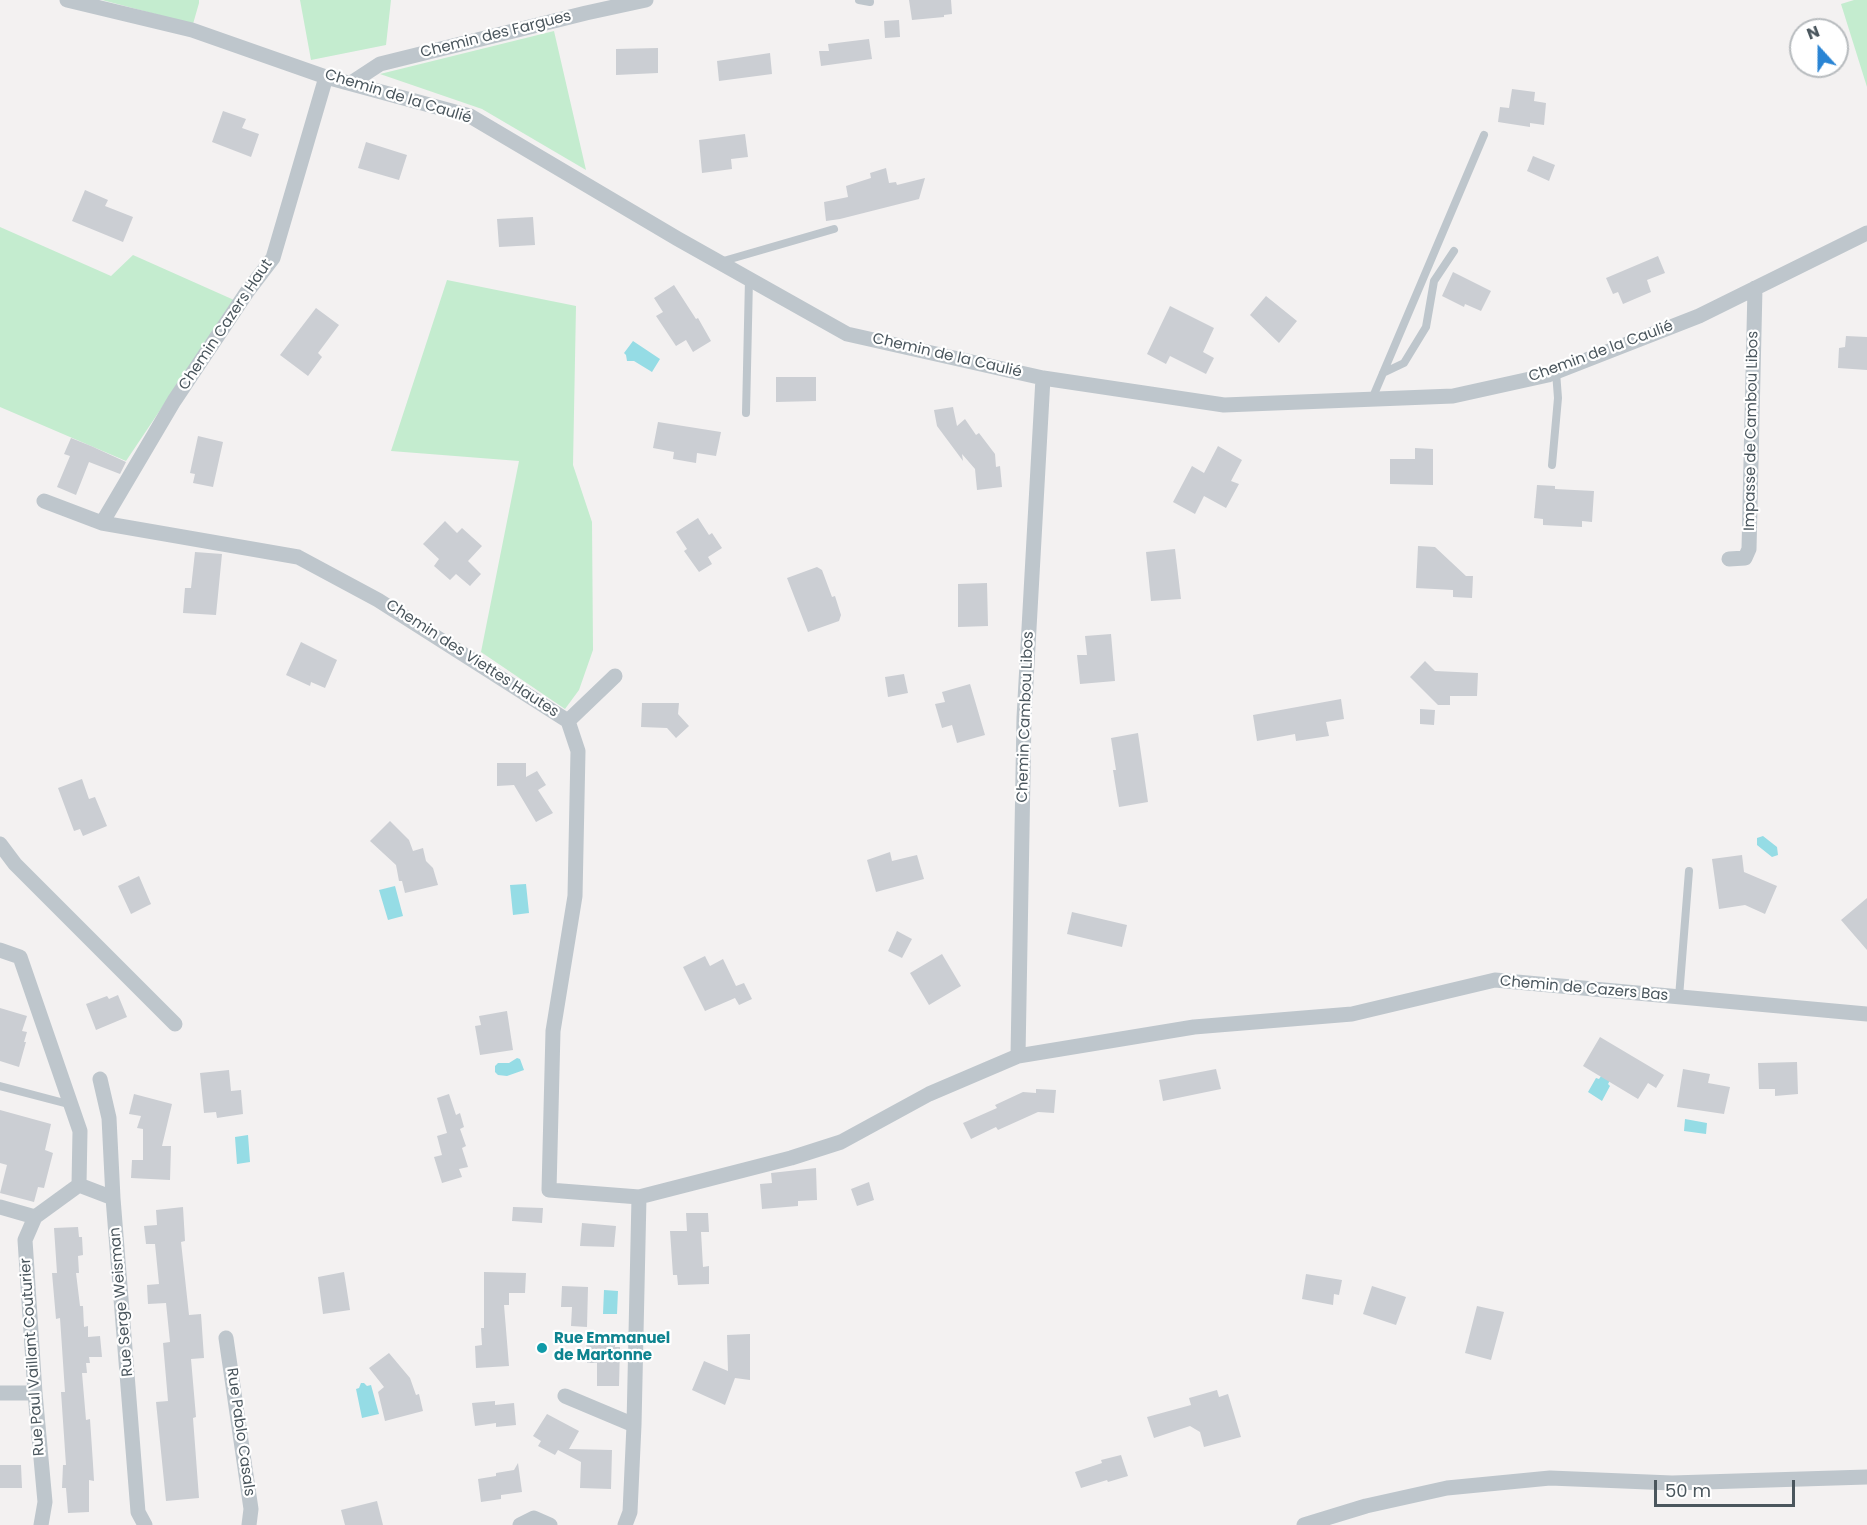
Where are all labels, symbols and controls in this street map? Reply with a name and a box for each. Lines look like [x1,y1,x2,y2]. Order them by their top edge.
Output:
street label: Chemin des Fargues [419,8,573,62]
north arrow [1789,18,1849,78]
text: N [1803,20,1823,45]
street label: Chemin de la Caulié [322,66,474,128]
street label: Chemin Cazers Haut [175,256,277,394]
street label: Chemin de la Caulié [1526,317,1676,387]
street label: Chemin de la Caulié [871,330,1023,382]
street label: Impasse de Cambou Libos [1741,331,1763,531]
street label: Chemin des Viettes Hautes [382,596,562,722]
street label: Chemin Cambou Libos [1014,631,1038,803]
street label: Chemin de Cazers Bas [1499,973,1669,1005]
street label: Rue Serge Weisman [107,1227,137,1377]
street label: Rue Paul Vaillant Couturier [17,1257,49,1457]
place label: Rue Emmanuel de Martonne [554,1330,670,1365]
marker: Rue Emmanuel de Martonne [535,1341,549,1355]
street label: Rue Pablo Casals [222,1367,258,1497]
scale bar [1657,1468,1798,1506]
text: 50 m [1665,1478,1711,1503]

